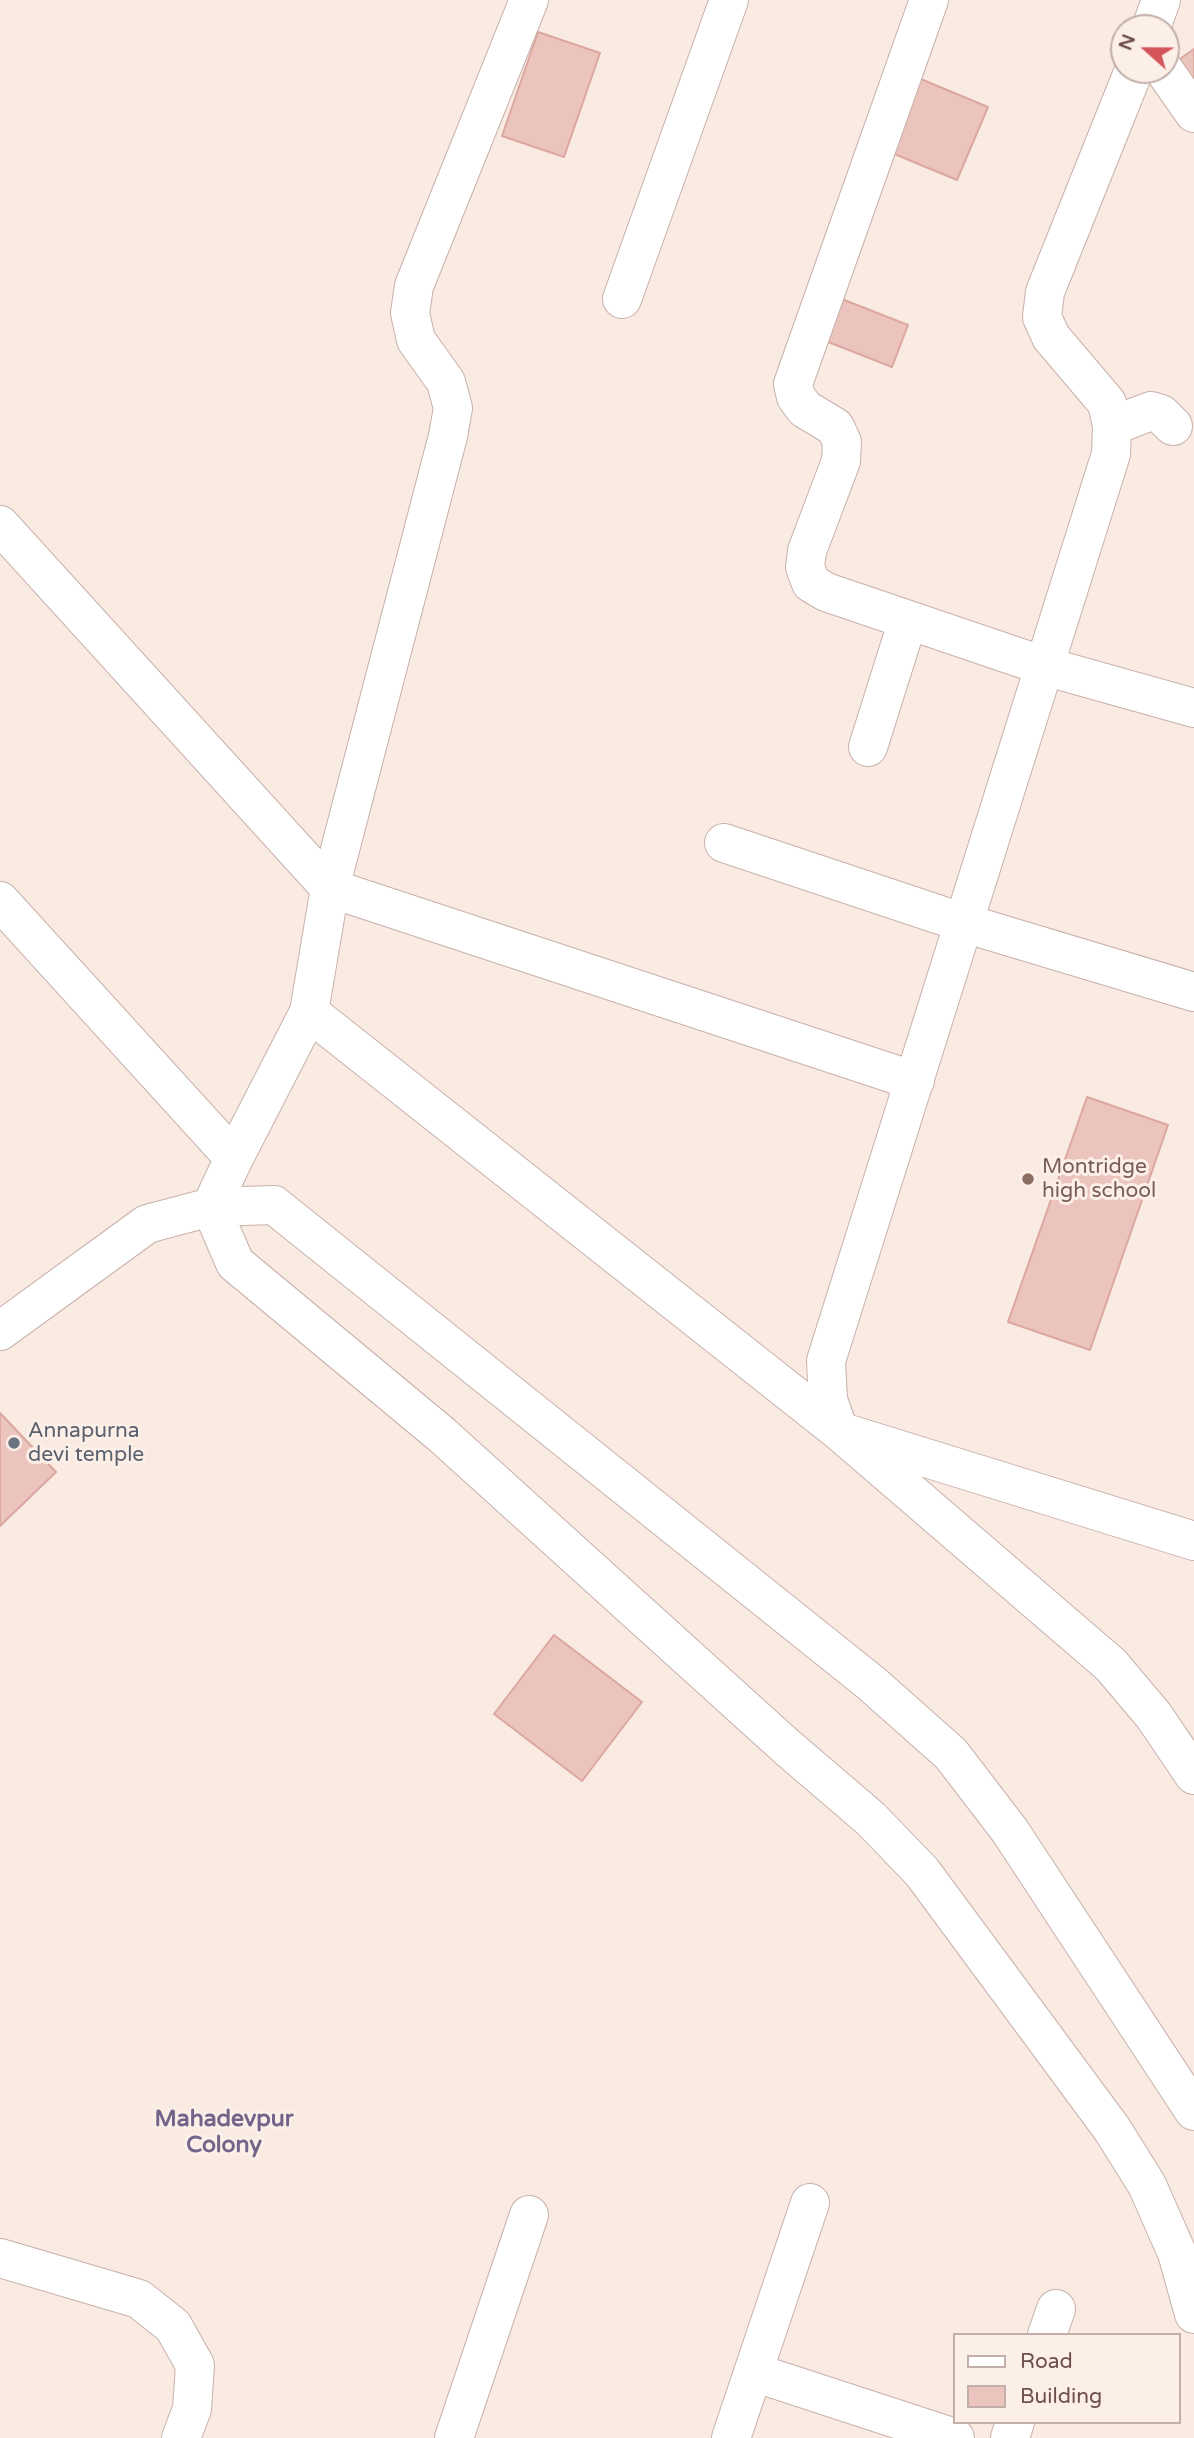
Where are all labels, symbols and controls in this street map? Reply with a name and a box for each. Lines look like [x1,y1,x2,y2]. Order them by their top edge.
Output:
north arrow [1110,14,1180,84]
text: N [1114,31,1140,53]
place label: Montridge high school [1042,1154,1156,1204]
marker: Montridge high school [1020,1171,1036,1187]
place label: Annapurna devi temple [28,1418,144,1468]
marker: Annapurna devi temple [6,1435,22,1451]
district label: Mahadevpur Colony [154,2106,294,2160]
legend [953,2333,1180,2424]
text: Road [1020,2349,1073,2374]
text: Building [1020,2384,1102,2409]

